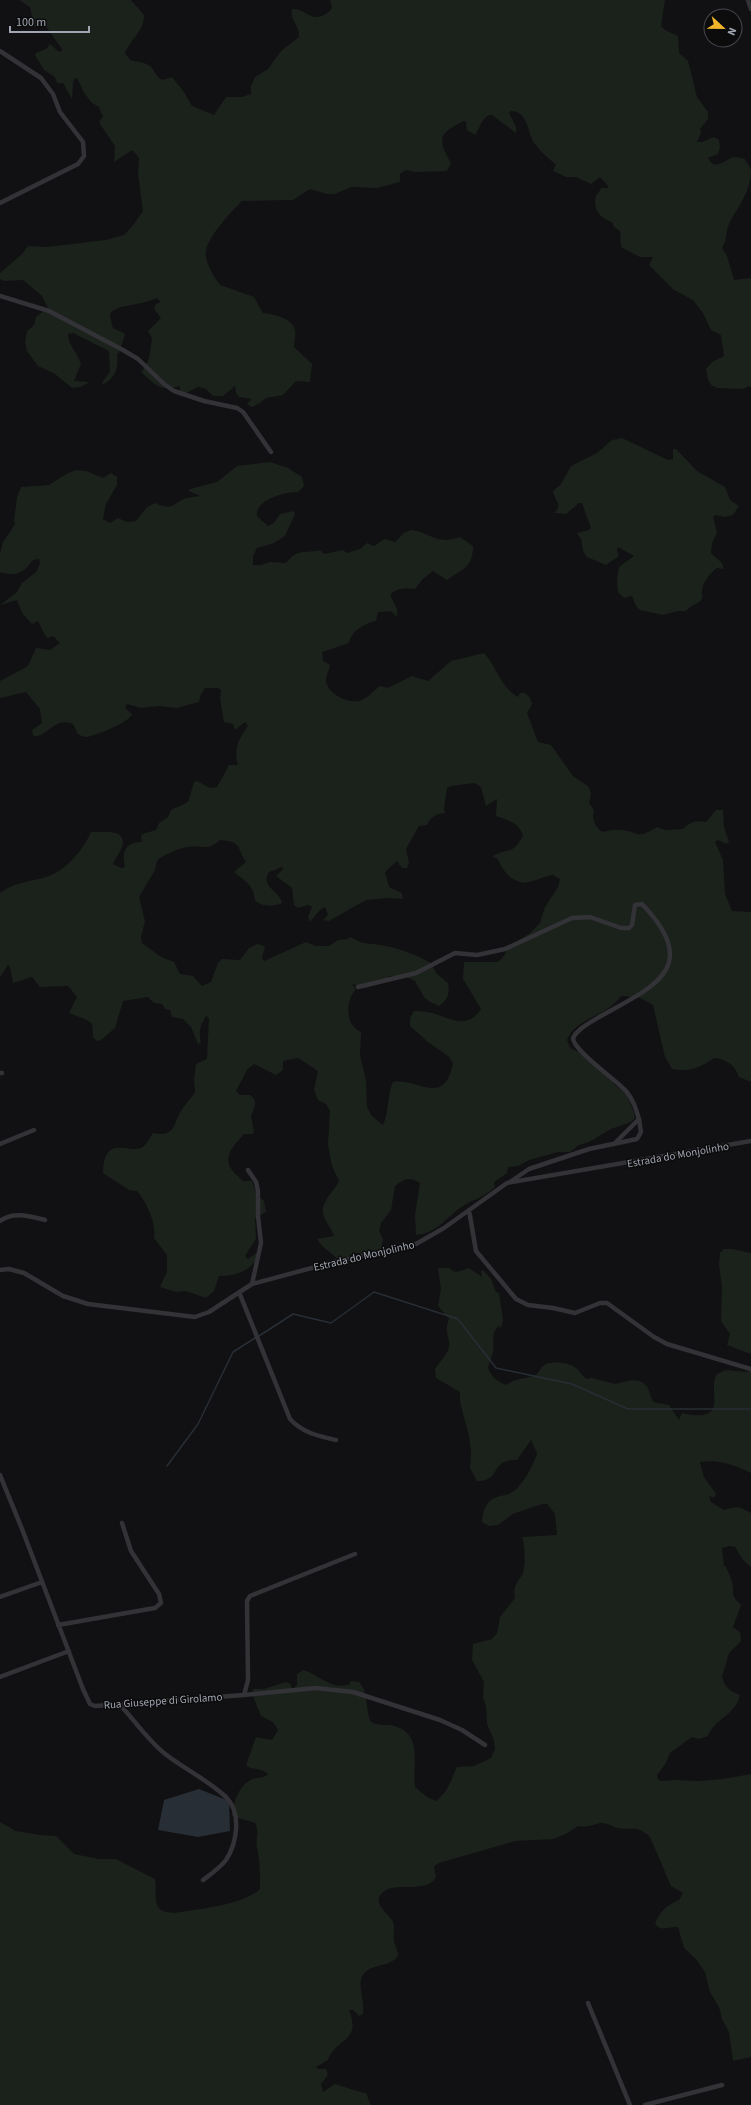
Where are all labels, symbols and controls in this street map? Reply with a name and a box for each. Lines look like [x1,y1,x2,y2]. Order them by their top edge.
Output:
scale bar [10,8,89,34]
north arrow [703,8,743,48]
text: 100 m [16,14,46,31]
text: N [723,25,740,38]
street label: Estrada do Monjolinho [626,1139,730,1171]
street label: Estrada do Monjolinho [312,1237,416,1275]
street label: Rua Giuseppe di Girolamo [103,1689,223,1713]

